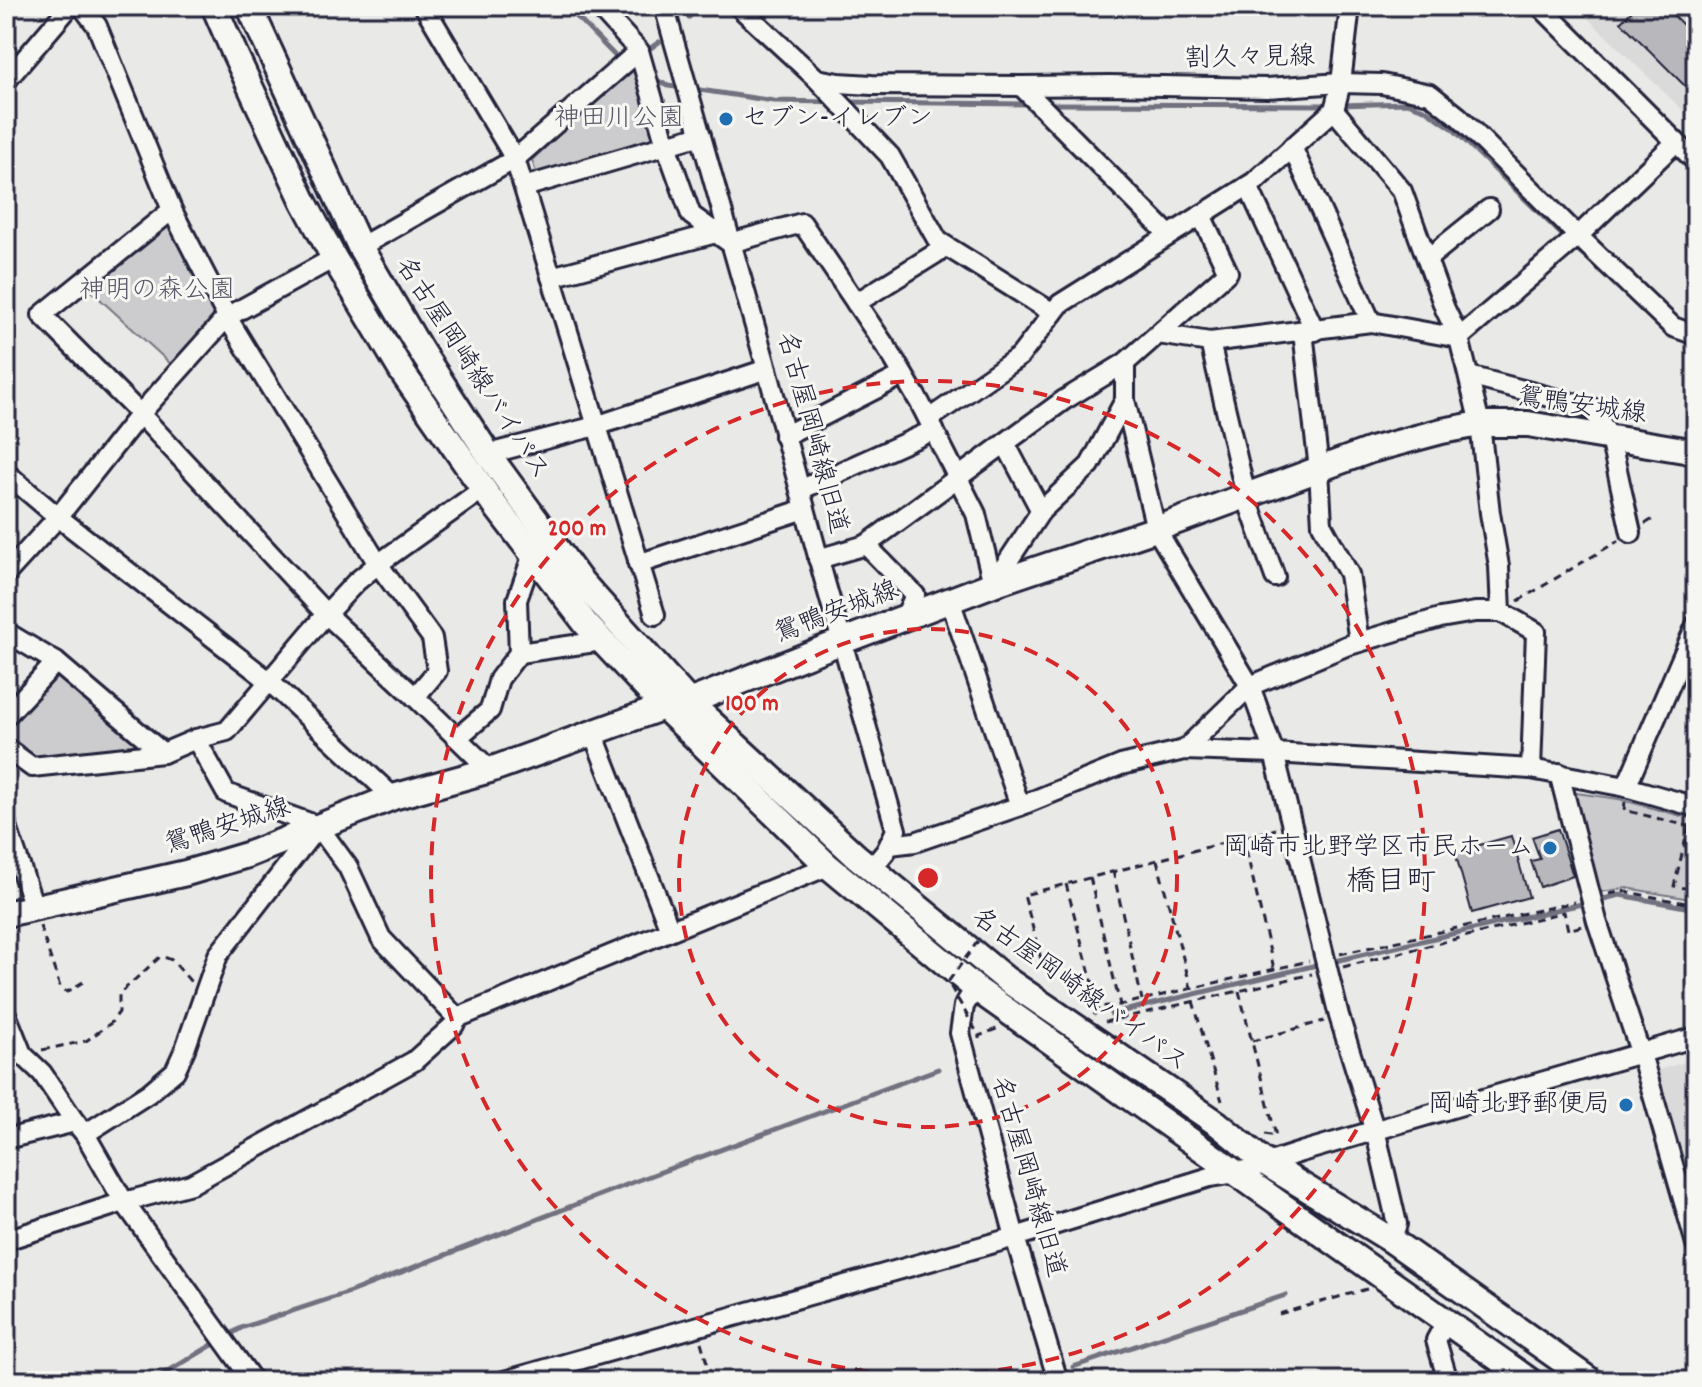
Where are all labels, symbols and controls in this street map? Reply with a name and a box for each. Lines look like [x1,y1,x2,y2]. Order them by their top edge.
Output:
street label: 割久々見線 [1185,39,1315,79]
park label: 神田川公園 [554,101,684,138]
place label: セブン-イレブン [742,101,933,138]
marker: セブン-イレブン [717,110,735,128]
street label: 名古屋岡崎線バイパス [385,250,557,488]
park label: 神明の森公園 [79,273,235,310]
street label: 名古屋岡崎線旧道 [766,328,856,538]
street label: 鴛鴨安城線 [1515,380,1649,434]
text: 200 m [548,513,606,547]
street label: 鴛鴨安城線 [770,572,904,654]
text: 100 m [725,688,779,722]
street label: 鴛鴨安城線 [160,789,296,865]
place label: 岡崎市北野学区市民ホーム [1223,830,1534,867]
marker: 岡崎市北野学区市民ホーム [1541,839,1559,857]
district label: 橋目町 [1346,863,1436,906]
centre of rings [914,864,942,892]
street label: 名古屋岡崎線バイパス [963,900,1195,1082]
street label: 名古屋岡崎線旧道 [981,1072,1073,1282]
place label: 岡崎北野郵便局 [1428,1087,1610,1124]
marker: 岡崎北野郵便局 [1617,1096,1635,1114]

